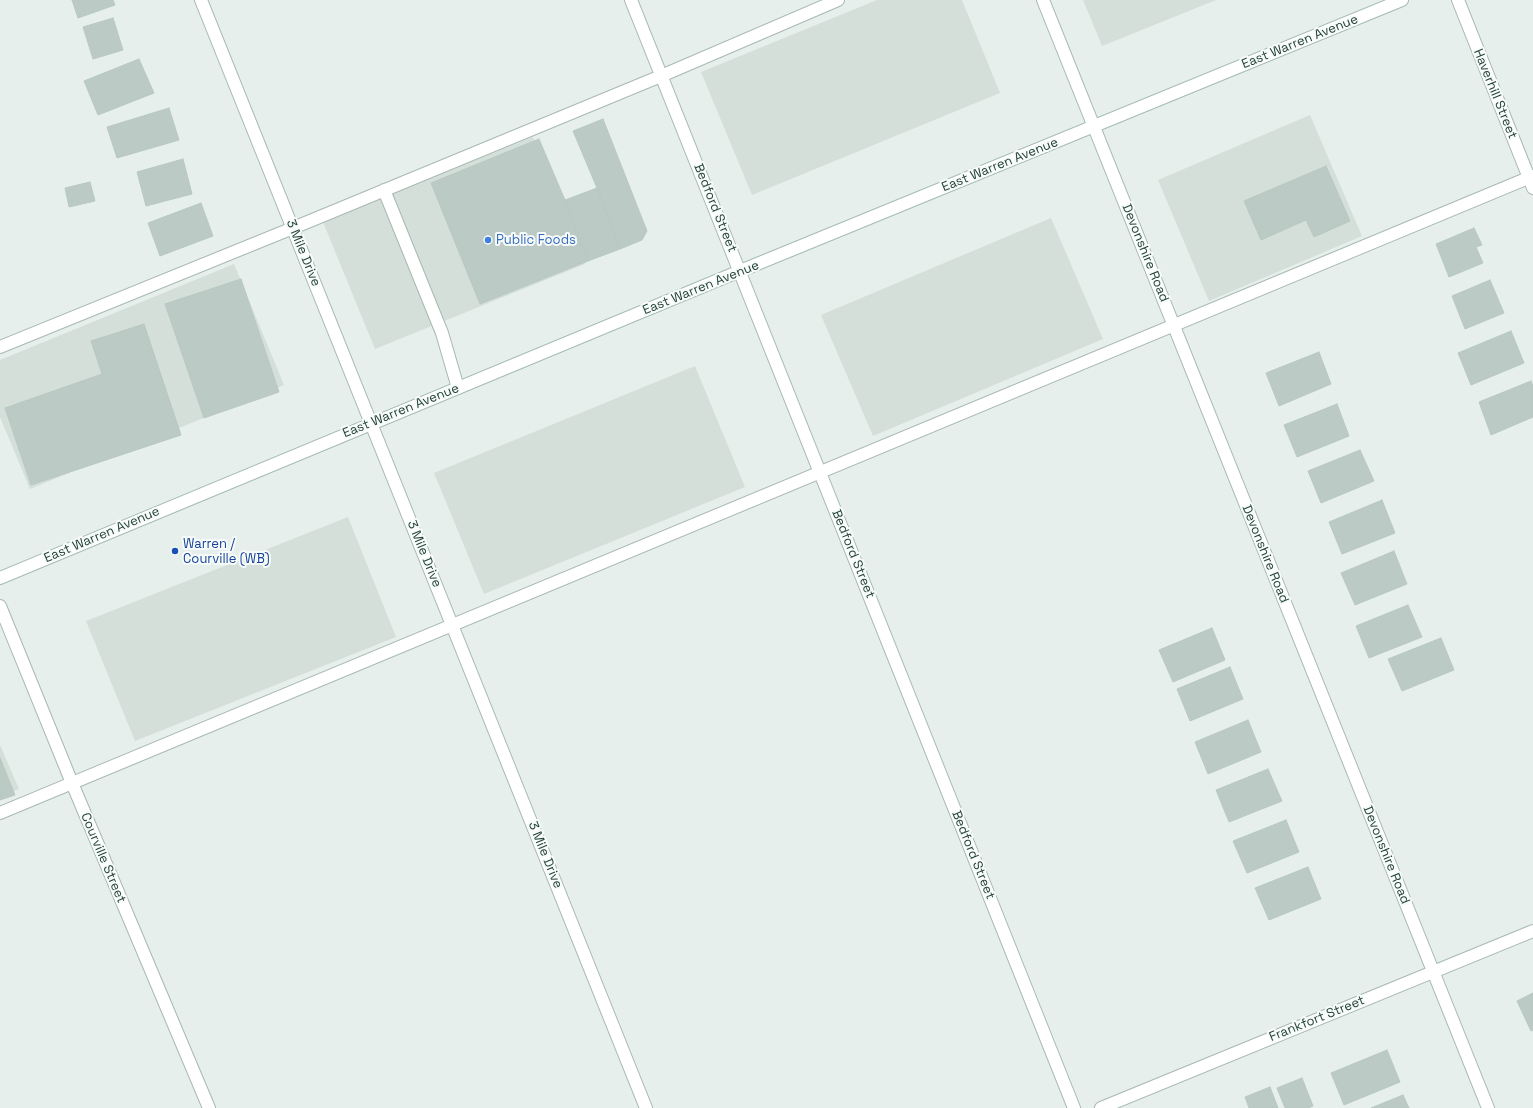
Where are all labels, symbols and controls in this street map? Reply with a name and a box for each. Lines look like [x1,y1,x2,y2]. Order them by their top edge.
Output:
street label: East Warren Avenue [1240,12,1360,72]
street label: Haverhill Street [1470,47,1520,141]
street label: East Warren Avenue [940,135,1060,195]
street label: Bedford Street [690,161,740,255]
street label: Devonshire Road [1118,202,1172,304]
street label: 3 Mile Drive [282,217,324,289]
place label: Public Foods [496,232,576,248]
marker: Public Foods [483,235,493,245]
street label: East Warren Avenue [641,258,761,318]
street label: East Warren Avenue [341,381,461,441]
street label: Devonshire Road [1238,503,1292,605]
street label: East Warren Avenue [42,504,162,566]
street label: Bedford Street [828,507,878,601]
street label: 3 Mile Drive [403,518,445,590]
place label: Warren / Courville (WB) [183,536,270,567]
marker: Warren / Courville (WB) [170,546,180,556]
street label: Devonshire Road [1359,804,1413,906]
street label: Bedford Street [948,808,998,902]
street label: Courville Street [77,811,129,905]
street label: 3 Mile Drive [524,819,566,891]
street label: Frankfort Street [1267,993,1367,1045]

